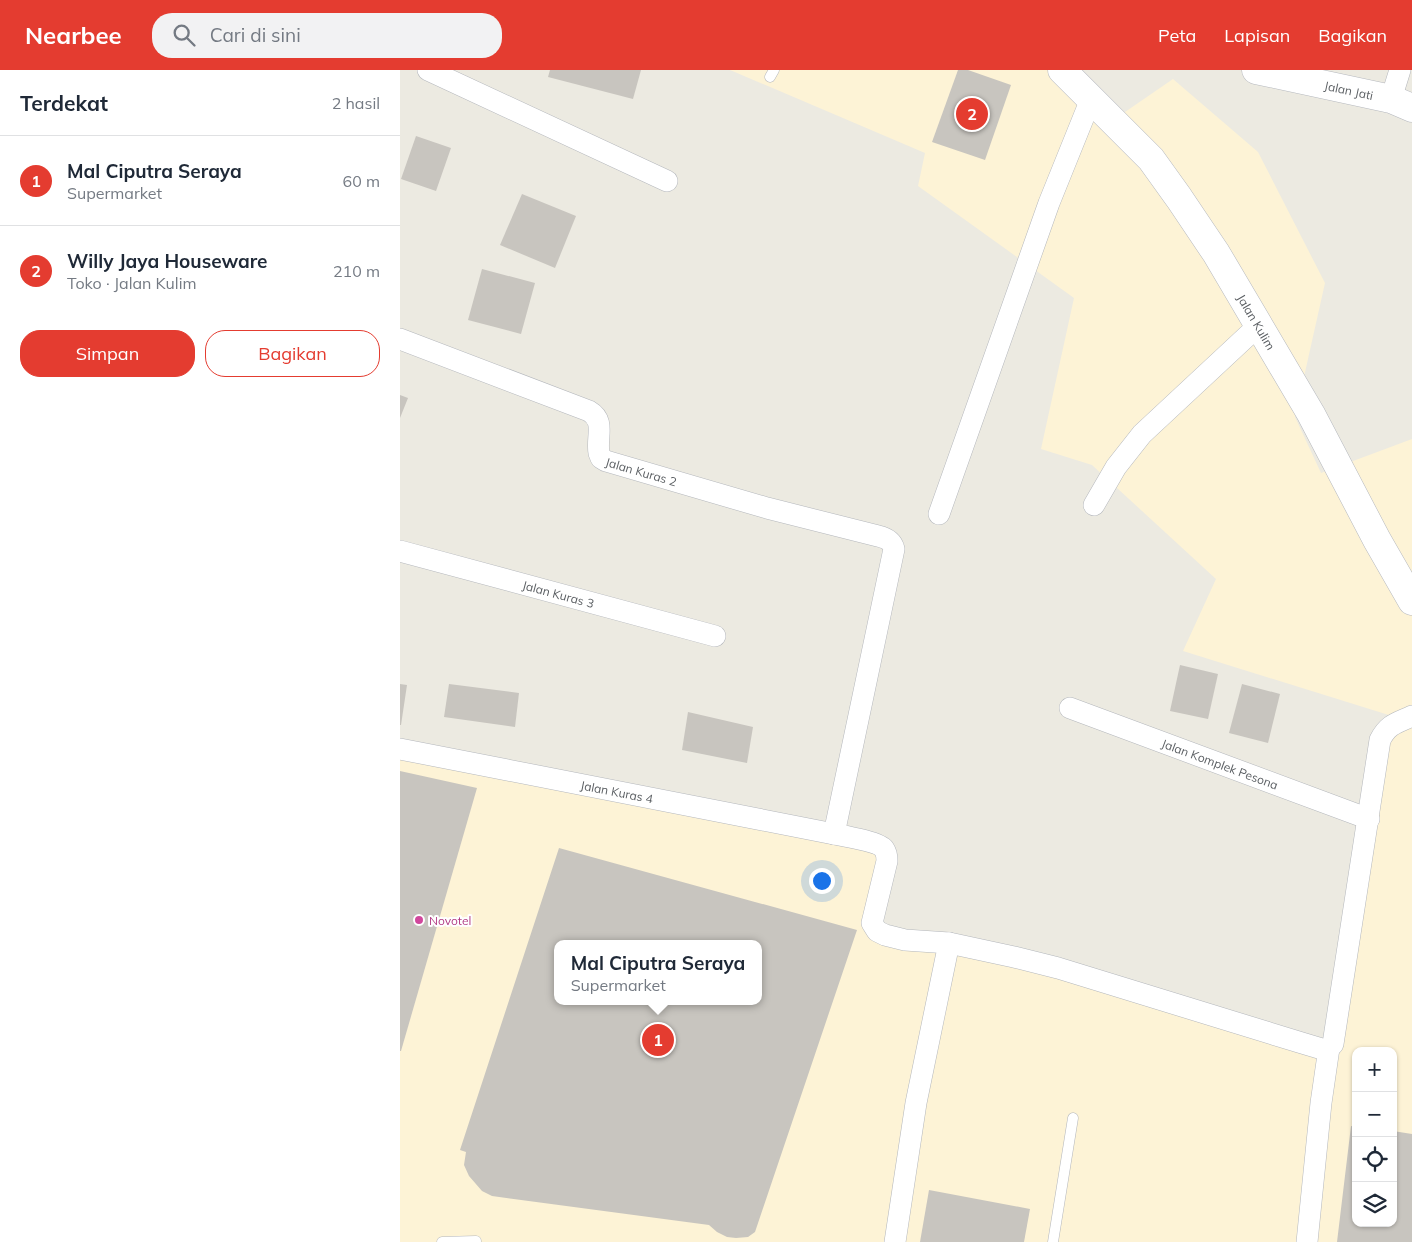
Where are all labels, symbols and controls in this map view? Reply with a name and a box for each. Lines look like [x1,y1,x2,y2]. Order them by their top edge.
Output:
search box [152,13,502,58]
text: Nearbee [25,20,122,50]
icon: search [170,21,198,49]
text: Cari di sini [210,23,301,47]
text: Peta [1158,24,1196,47]
text: Lapisan [1224,24,1290,47]
text: Bagikan [1318,24,1387,47]
street label: Jalan Jati [1323,77,1375,103]
text: Terdekat [20,90,108,116]
text: 2 hasil [332,93,380,113]
pin: 2 [956,95,988,133]
text: Mal Ciputra Seraya [67,159,242,183]
text: 1 [31,171,41,191]
text: 60 m [343,171,380,191]
text: Supermarket [67,183,162,203]
text: Willy Jaya Houseware [67,249,268,273]
text: 2 [31,261,41,281]
text: 210 m [333,261,380,281]
text: Toko · Jalan Kulim [67,273,197,293]
street label: Jalan Kulim [1234,291,1279,352]
button: Simpan [20,330,195,377]
button: Bagikan [205,330,380,377]
street label: Jalan Kuras 2 [604,454,679,489]
street label: Jalan Kuras 3 [521,577,596,611]
street label: Jalan Komplek Pesona [1160,735,1280,792]
street label: Jalan Kuras 4 [579,777,654,806]
your location [809,868,835,894]
place label: Novotel [429,913,471,928]
marker: Novotel [413,914,425,926]
popup [554,940,762,1005]
text: Mal Ciputra Seraya [571,951,745,975]
text: Supermarket [571,975,666,995]
pin: 1 [642,1021,674,1059]
map controls [1352,1047,1397,1227]
button: + [1352,1047,1397,1092]
button: − [1352,1092,1397,1137]
button: locate [1352,1137,1397,1182]
button: layers [1352,1182,1397,1227]

